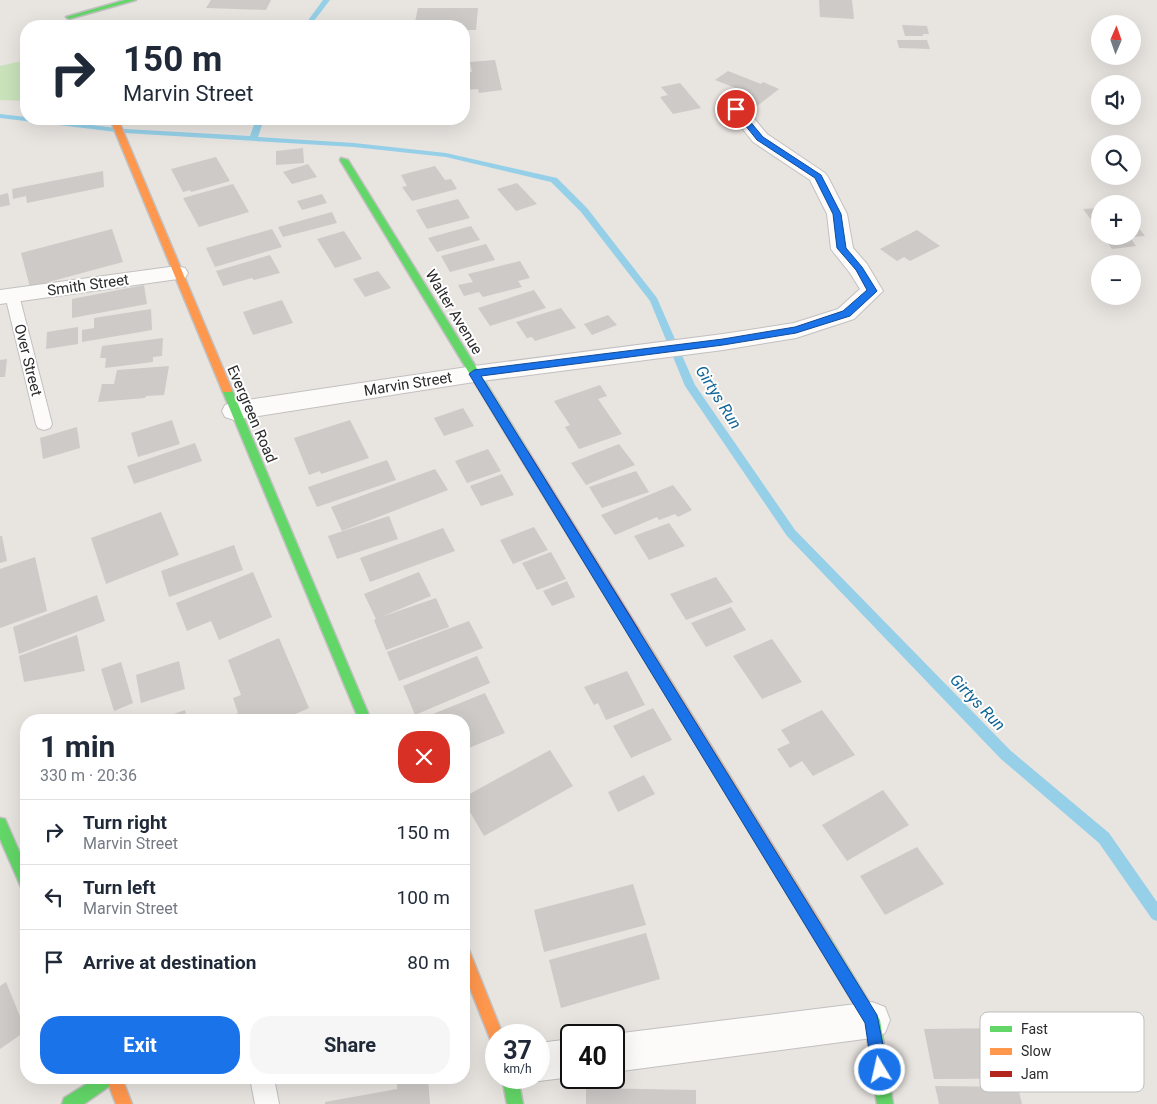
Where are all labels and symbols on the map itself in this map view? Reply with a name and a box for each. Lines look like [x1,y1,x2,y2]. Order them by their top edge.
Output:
north arrow [1091,15,1141,65]
pin [715,88,757,130]
street label: Walter Avenue [422,266,486,358]
street label: Smith Street [46,270,130,300]
street label: Over Street [10,322,46,398]
water label: Girtys Run [692,362,745,432]
street label: Evergreen Road [223,363,281,465]
street label: Marvin Street [363,368,453,400]
water label: Girtys Run [946,670,1009,735]
legend [980,1012,1144,1092]
text: Fast [1021,1021,1048,1037]
speed limit sign: 40 [560,1024,625,1089]
position arrow [853,1043,905,1095]
text: Slow [1021,1043,1052,1059]
text: Jam [1021,1066,1049,1082]

